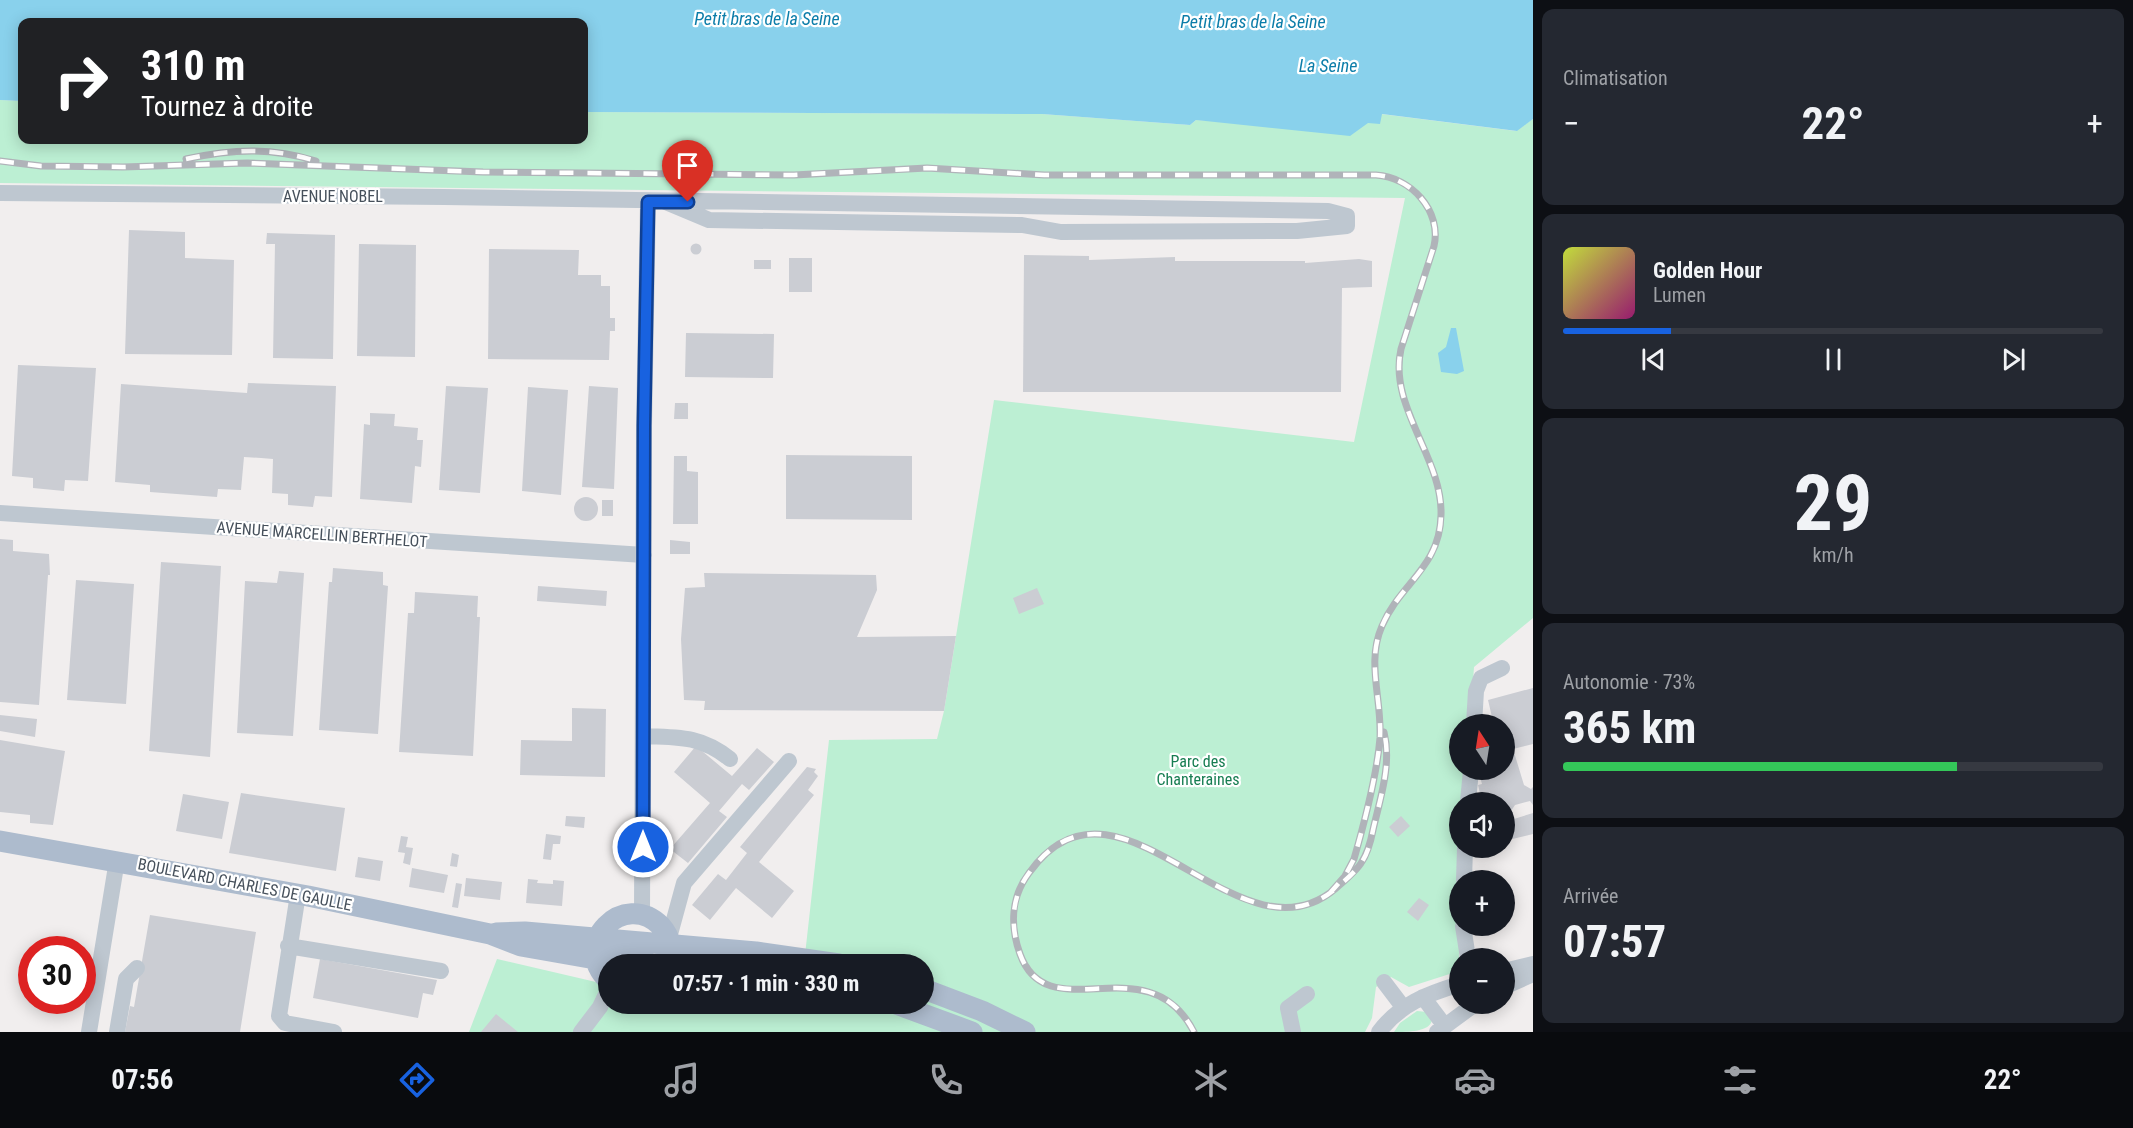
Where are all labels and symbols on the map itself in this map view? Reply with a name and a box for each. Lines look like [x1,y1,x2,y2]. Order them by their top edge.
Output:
water label: Petit bras de la Seine [694,8,840,29]
water label: Petit bras de la Seine [1180,11,1326,32]
water label: La Seine [1299,55,1357,76]
pin [662,140,713,202]
street label: AVENUE NOBEL [283,187,383,206]
street label: AVENUE MARCELLIN BERTHELOT [216,518,428,551]
north arrow [1449,714,1515,780]
park label: Parc des Chanteraines [1157,752,1239,789]
position arrow [611,815,675,879]
street label: BOULEVARD CHARLES DE GAULLE [136,854,354,915]
speed limit sign: 30 [18,936,96,1014]

